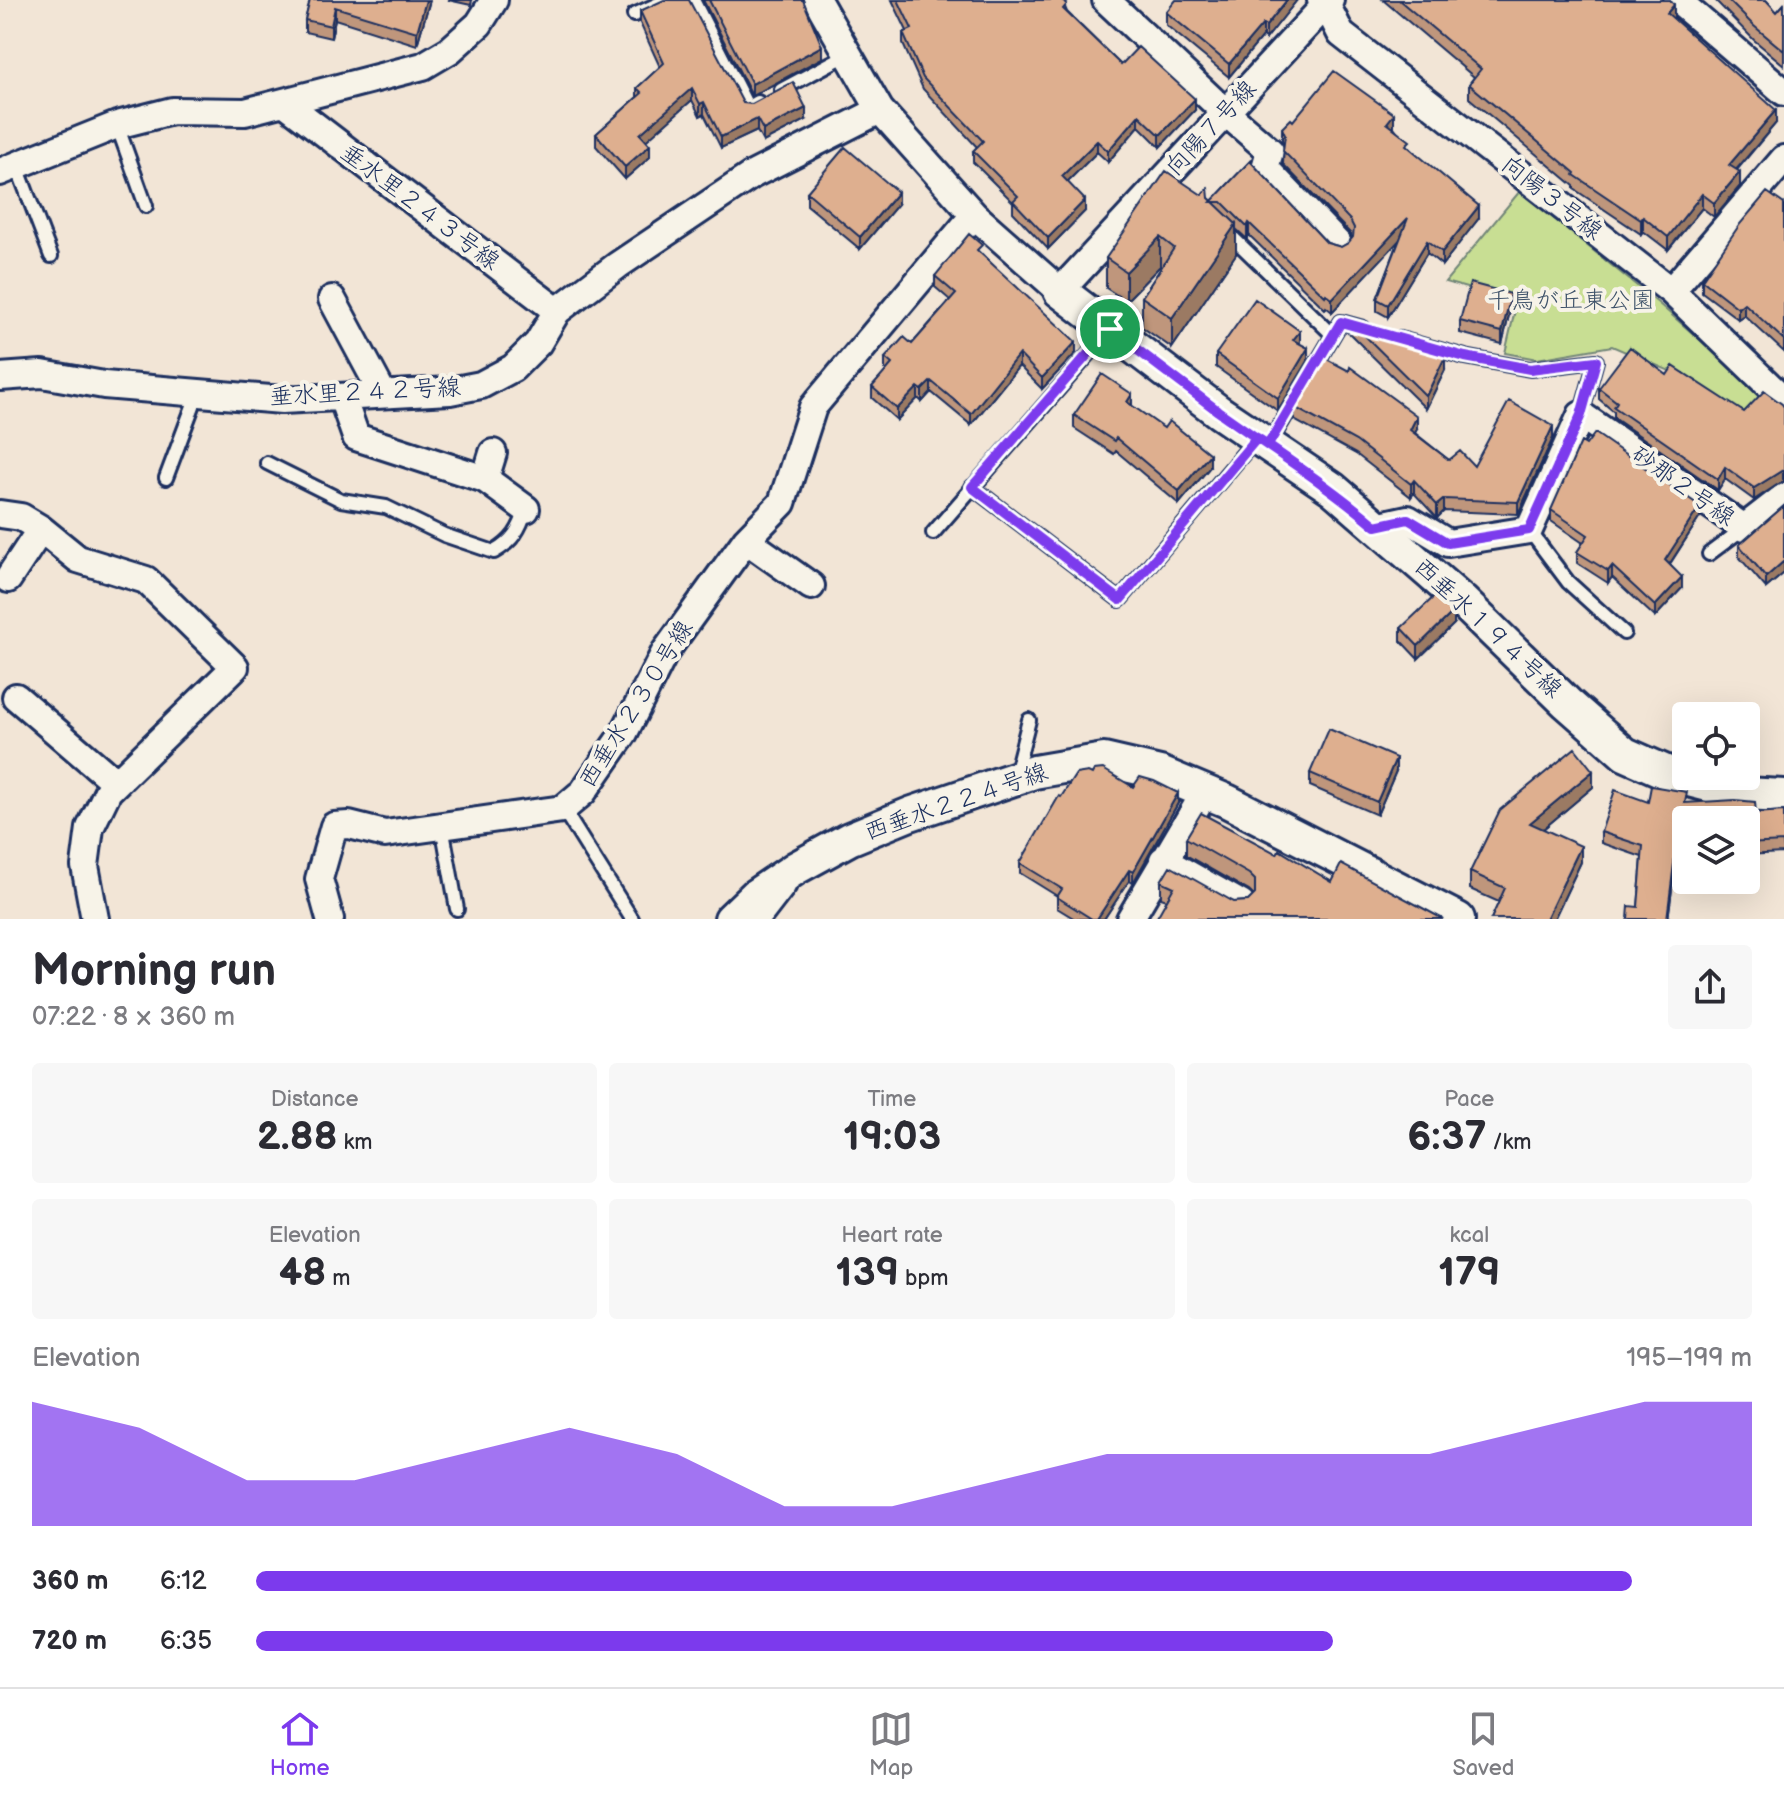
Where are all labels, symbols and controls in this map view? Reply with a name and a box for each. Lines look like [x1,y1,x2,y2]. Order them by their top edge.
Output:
street label: 向陽７号線 [1159,74,1263,182]
street label: 垂水里２４３号線 [335,138,505,276]
street label: 向陽３号線 [1496,150,1608,246]
park label: 千鳥が丘東公園 [1487,286,1655,315]
pin [1076,295,1144,363]
icon: arrive [1088,307,1132,351]
street label: 垂水里２４２号線 [268,372,462,412]
street label: 砂那２号線 [1626,440,1740,532]
street label: 西垂水１９４号線 [1408,552,1568,704]
street label: 西垂水２３０号線 [573,615,699,793]
map controls [1672,702,1760,894]
button: locate [1672,702,1760,790]
street label: 西垂水２２４号線 [861,757,1051,847]
button: layers [1672,806,1760,894]
text: Morning run [32,945,276,998]
button: share [1668,945,1752,1029]
text: 07:22 · 8 × 360 m [32,1002,235,1033]
text: Distance [271,1086,359,1113]
text: Time [868,1086,916,1113]
text: Pace [1444,1086,1494,1113]
text: 2.88 [257,1113,338,1161]
text: 19:03 [843,1113,941,1161]
text: 6:37 [1407,1113,1487,1161]
text: km [338,1129,373,1156]
text: /km [1487,1129,1531,1156]
text: Elevation [269,1222,361,1249]
text: Heart rate [841,1222,943,1249]
text: kcal [1450,1222,1489,1249]
text: 48 [279,1249,326,1297]
text: 139 [836,1249,899,1297]
text: 179 [1438,1249,1501,1297]
text: m [326,1265,351,1292]
text: bpm [899,1265,948,1292]
text: Elevation [32,1343,140,1374]
text: 195–199 m [1626,1343,1752,1374]
text: 360 m [32,1566,108,1597]
text: 6:12 [160,1566,207,1597]
text: 720 m [32,1626,107,1657]
text: 6:35 [160,1626,212,1657]
tab: Home [270,1707,330,1782]
tab: Map [869,1707,913,1782]
tab: Saved [1453,1707,1514,1782]

